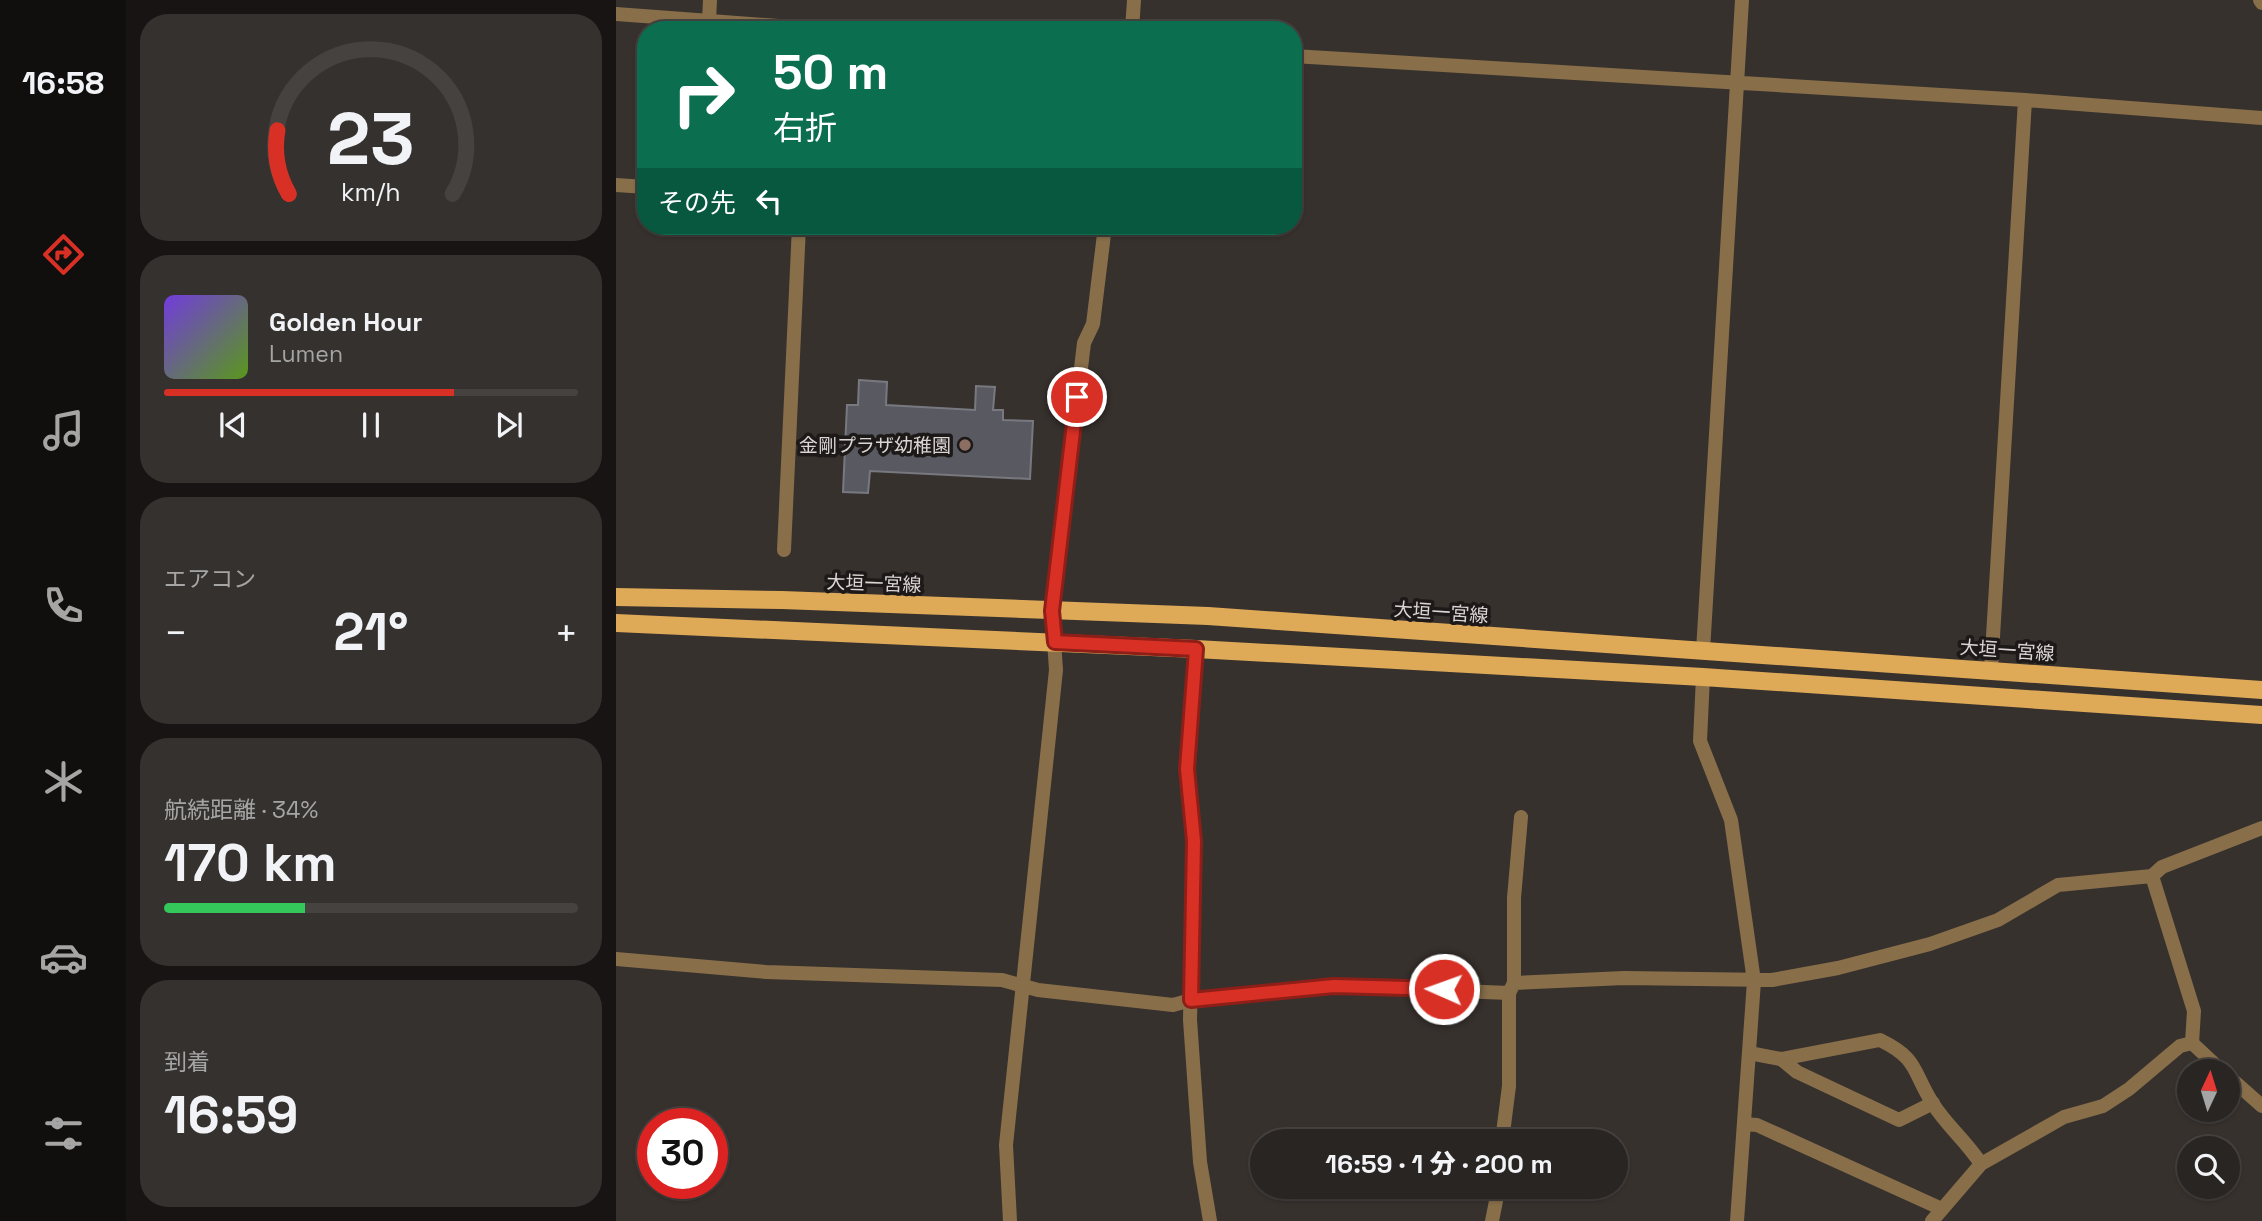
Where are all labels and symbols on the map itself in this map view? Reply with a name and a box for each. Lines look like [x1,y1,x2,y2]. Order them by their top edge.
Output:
pin [1047,367,1107,427]
place label: 金剛プラザ幼稚園 [799,433,951,458]
marker: 金剛プラザ幼稚園 [957,437,973,453]
street label: 大垣一宮線 [826,569,922,598]
street label: 大垣一宮線 [1393,597,1489,628]
street label: 大垣一宮線 [1959,635,2055,666]
position arrow [1407,952,1481,1026]
north arrow [2177,1059,2240,1122]
speed limit sign: 30 [637,1108,728,1199]

